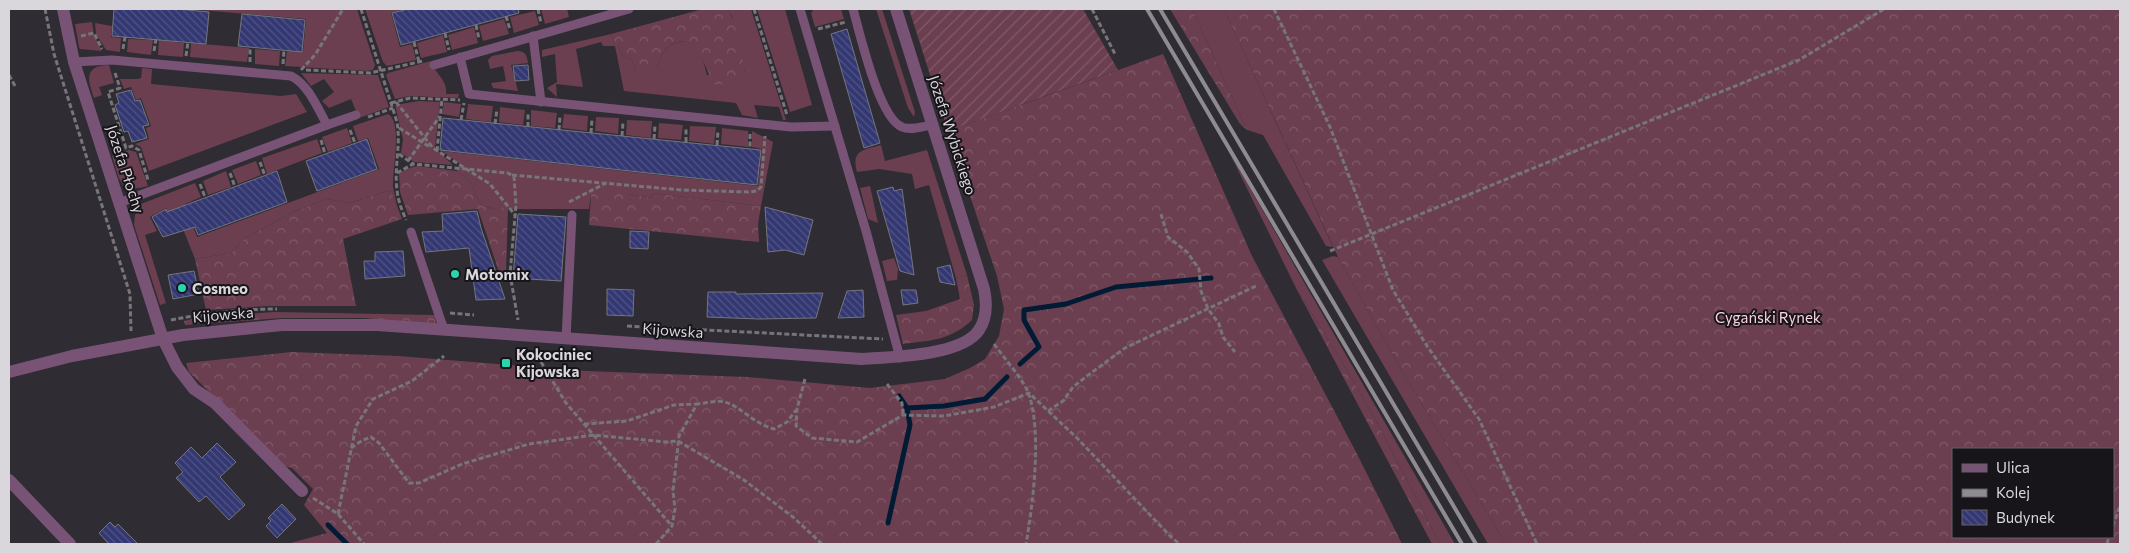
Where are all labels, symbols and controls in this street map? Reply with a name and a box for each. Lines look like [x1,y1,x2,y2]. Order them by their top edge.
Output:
street label: Józefa Wybickiego [925,73,981,197]
street label: Józefa Płochy [103,123,149,216]
place label: Motomix [465,265,530,283]
marker: Motomix [449,268,461,280]
place label: Cosmeo [192,279,248,297]
marker: Cosmeo [176,282,188,294]
street label: Kijowska [192,302,254,326]
park label: Cygański Rynek [1715,308,1821,326]
street label: Kijowska [642,319,704,341]
place label: Kokociniec Kijowska [516,345,591,380]
marker: Kokociniec Kijowska [500,357,512,369]
legend [1952,448,2114,538]
text: Ulica [1996,458,2030,476]
text: Kolej [1996,483,2030,501]
text: Budynek [1996,508,2055,526]

